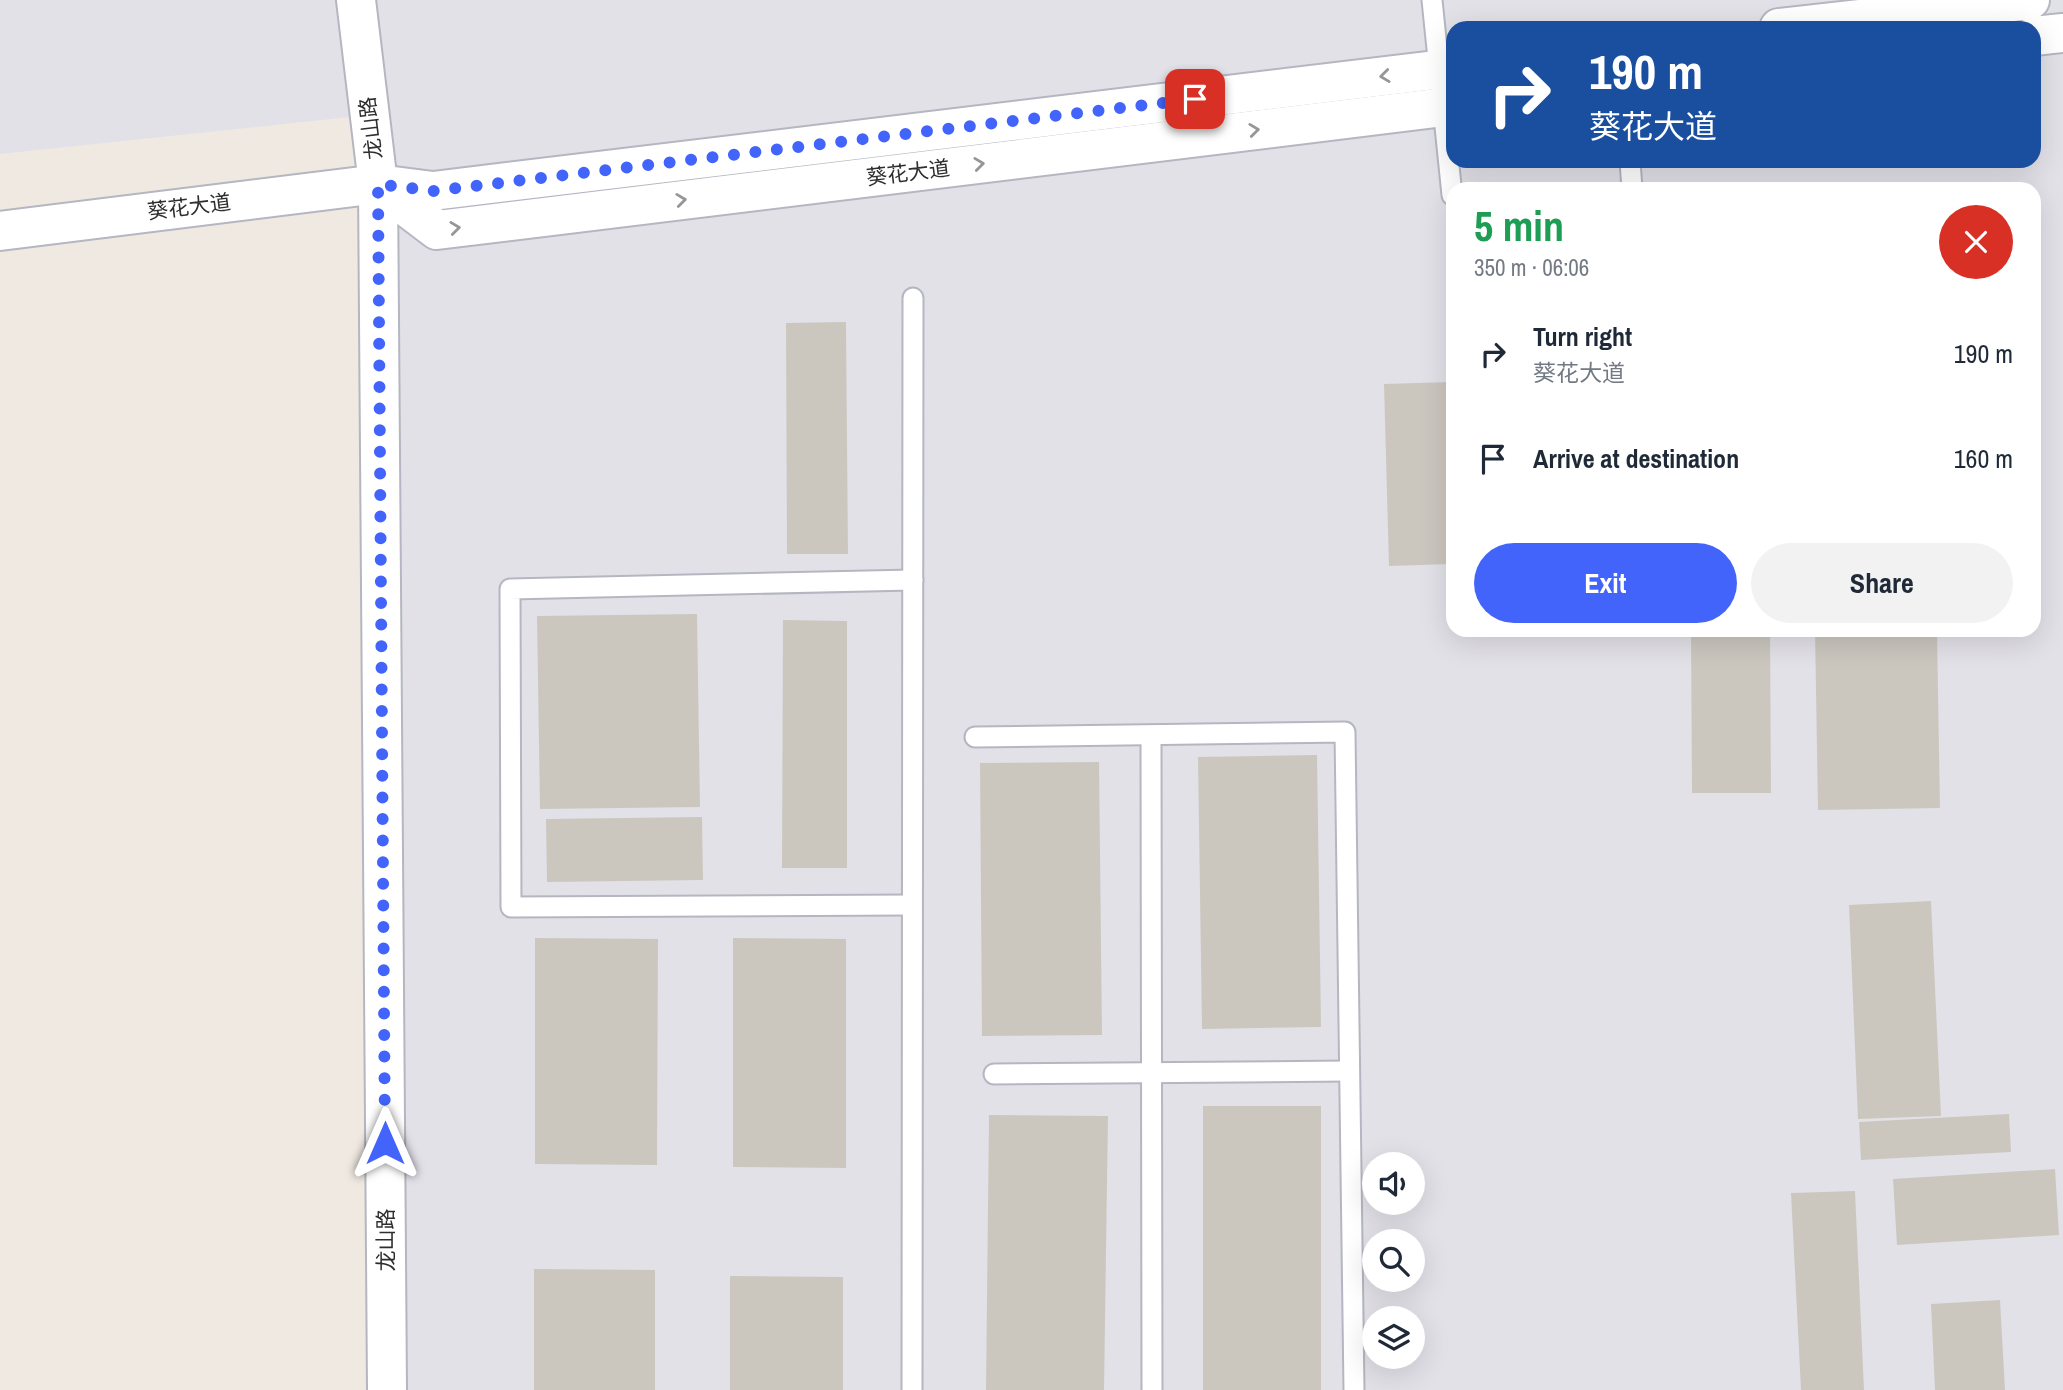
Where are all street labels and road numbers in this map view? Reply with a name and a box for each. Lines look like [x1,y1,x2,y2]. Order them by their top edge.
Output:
street label: 龙山路 [352,95,389,161]
street label: 葵花大道 [864,153,951,192]
street label: 葵花大道 [145,187,232,226]
street label: 龙山路 [371,1209,400,1272]

